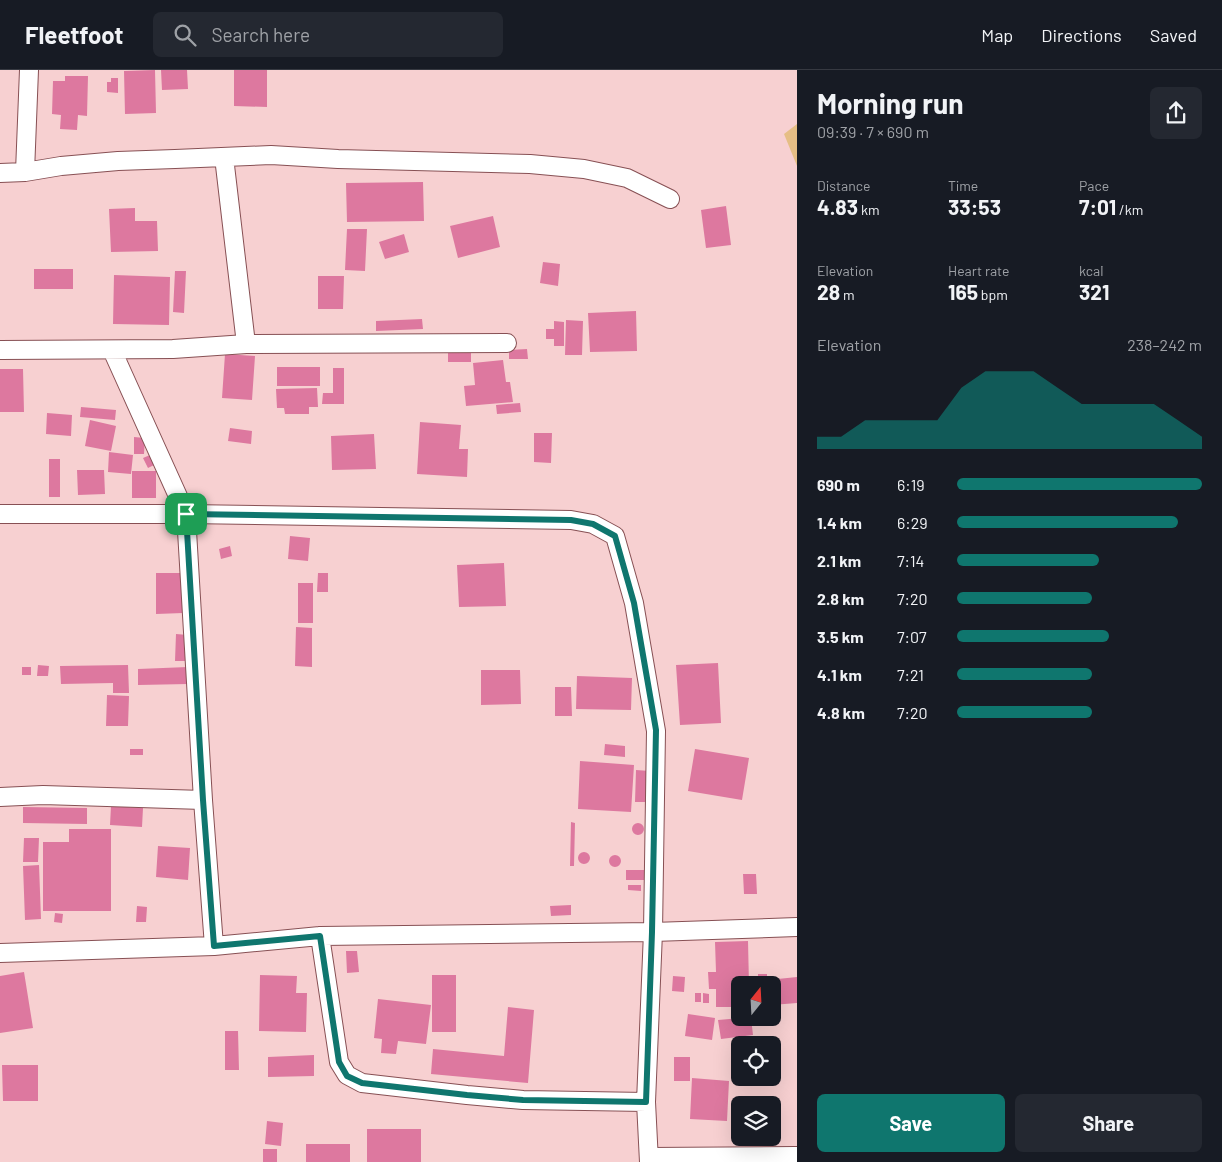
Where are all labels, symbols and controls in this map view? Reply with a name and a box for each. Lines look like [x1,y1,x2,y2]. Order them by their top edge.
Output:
search box [153,12,503,57]
text: Fleetfoot [25,20,123,49]
icon: search [171,21,199,49]
text: Search here [211,23,310,46]
text: Map [981,24,1013,46]
text: Directions [1041,24,1122,46]
text: Saved [1150,24,1197,46]
text: Morning run [817,86,964,120]
button: share [1150,87,1202,139]
text: 09:39 · 7 × 690 m [817,122,929,141]
text: Distance [817,177,870,194]
text: Time [948,177,978,194]
text: Pace [1079,177,1109,194]
text: 4.83 [817,194,858,219]
text: 33:53 [948,194,1001,219]
text: 7:01 [1079,194,1116,219]
text: km [858,201,879,218]
text: /km [1116,201,1143,218]
text: Elevation [817,262,873,279]
text: Heart rate [948,262,1009,279]
text: kcal [1079,262,1103,279]
text: 28 [817,279,840,304]
text: 165 [948,279,978,304]
text: 321 [1079,279,1109,304]
text: m [840,286,855,303]
text: bpm [978,286,1008,303]
text: Elevation [817,335,881,354]
text: 238–242 m [1127,335,1202,354]
text: 690 m [817,475,860,494]
text: 6:19 [897,475,925,494]
pin [165,493,207,535]
icon: arrive [172,500,200,528]
text: 1.4 km [817,513,862,532]
text: 6:29 [897,513,928,532]
text: 2.1 km [817,551,861,570]
text: 7:14 [897,551,924,570]
text: 2.8 km [817,589,864,608]
text: 7:20 [897,589,928,608]
text: 3.5 km [817,627,864,646]
text: 7:07 [897,627,927,646]
text: 4.1 km [817,665,862,684]
text: 7:21 [897,665,924,684]
text: 4.8 km [817,703,865,722]
text: 7:20 [897,703,928,722]
north arrow [731,976,781,1026]
map controls [731,976,781,1146]
button: locate [731,1036,781,1086]
button: Save [817,1094,1005,1152]
button: Share [1015,1094,1202,1152]
button: layers [731,1096,781,1146]

